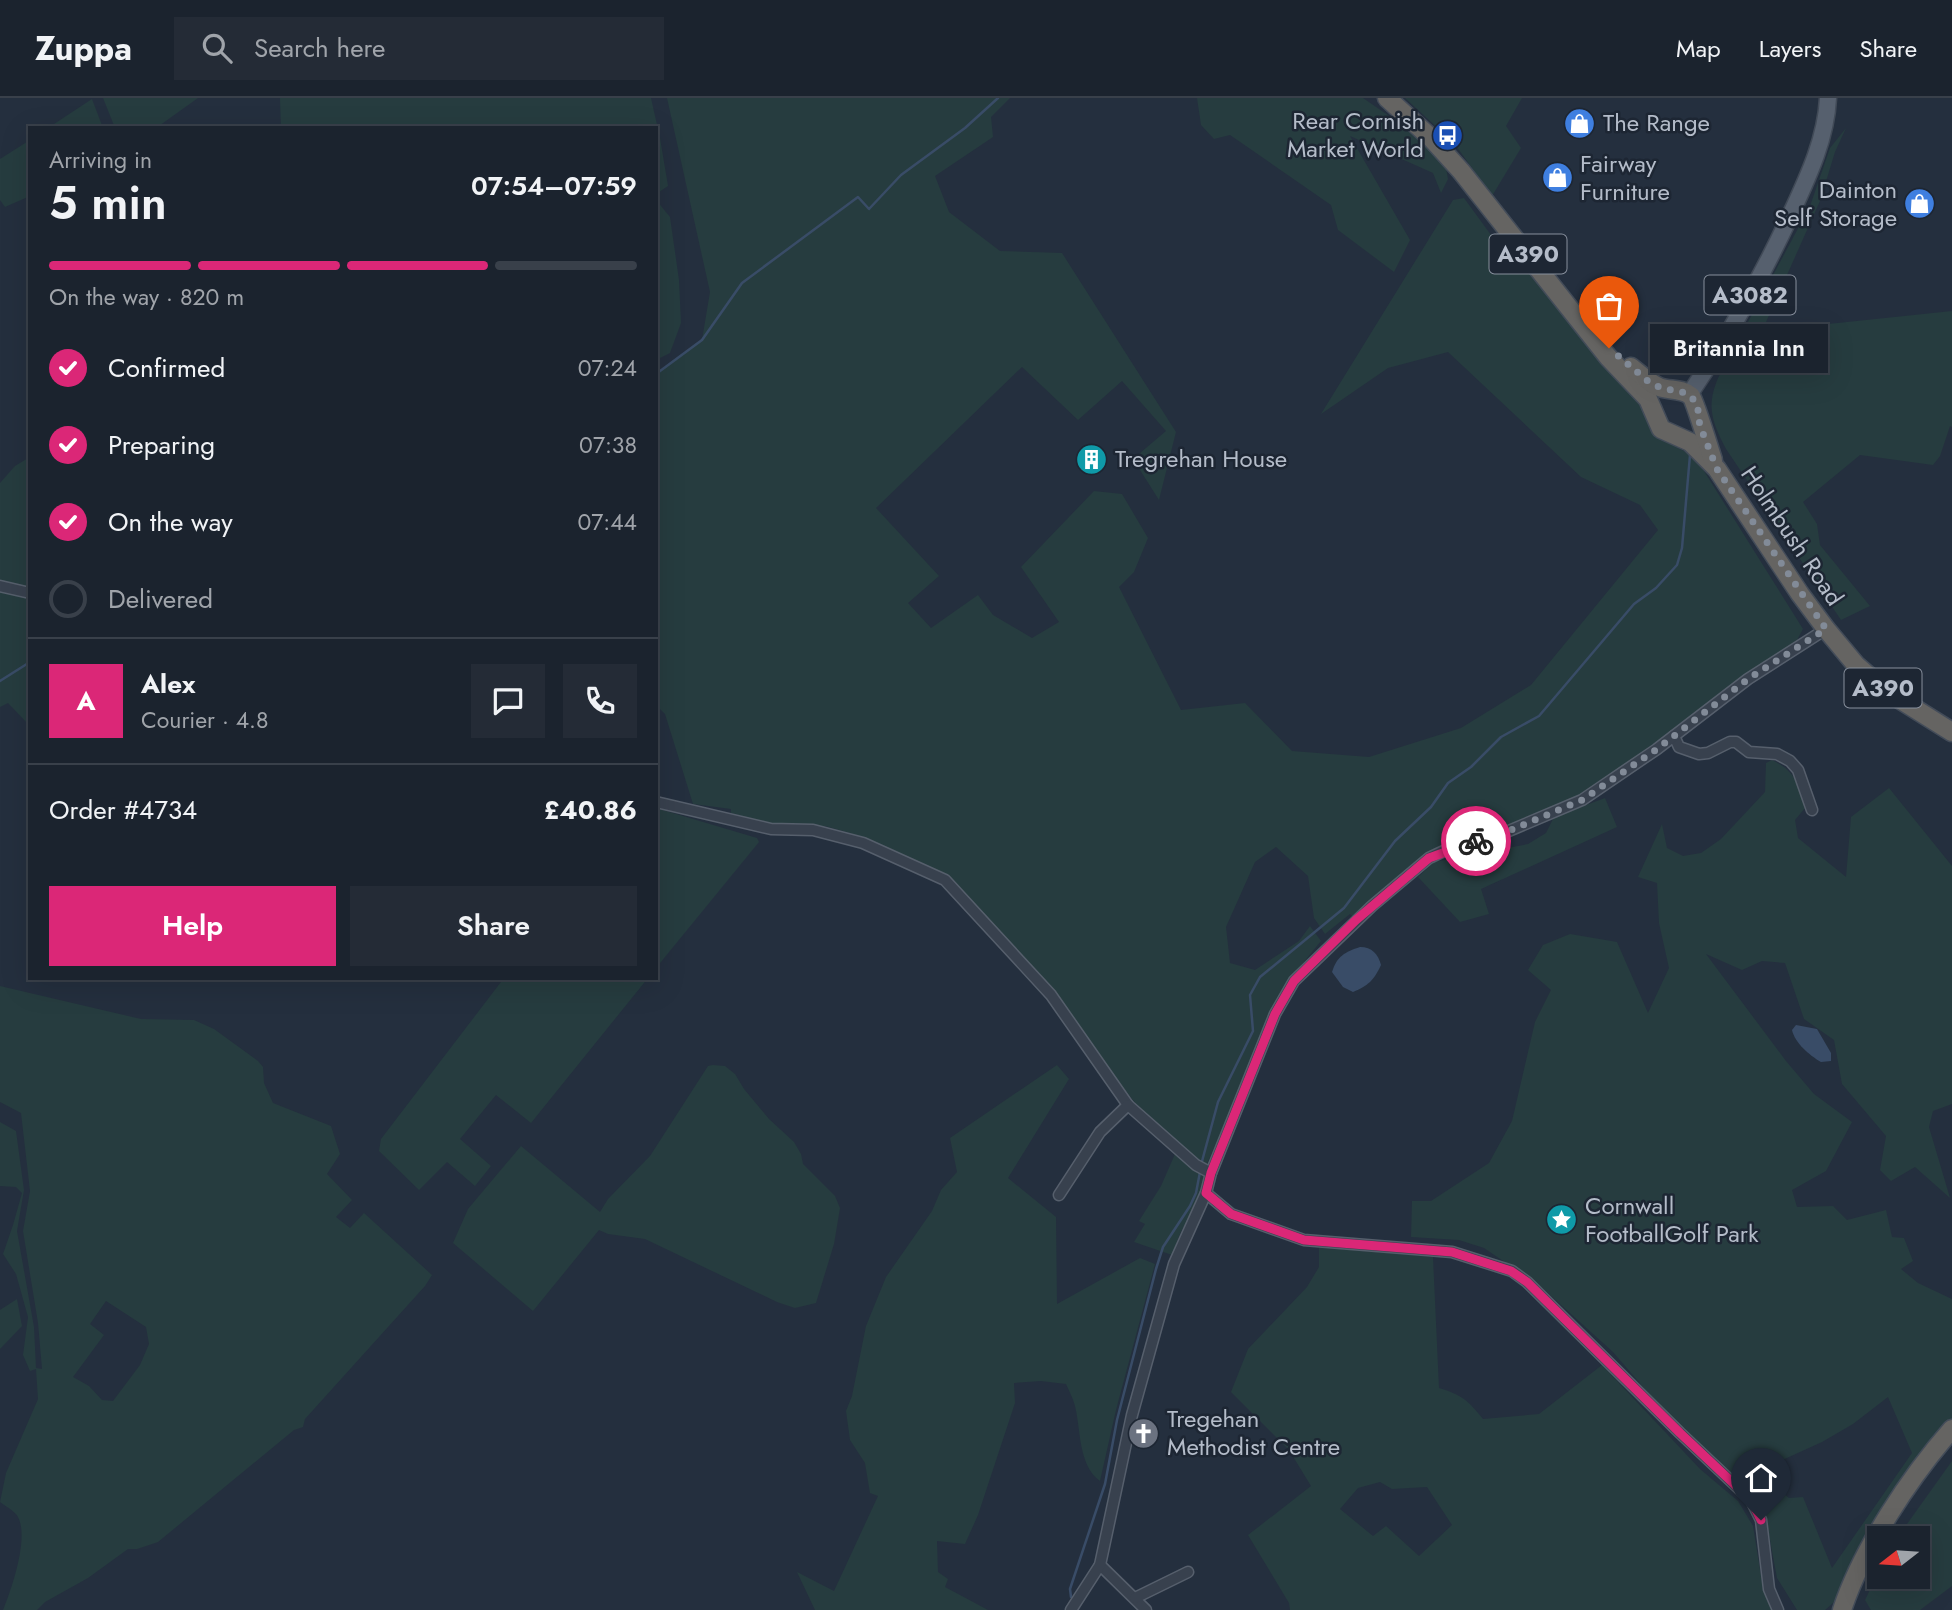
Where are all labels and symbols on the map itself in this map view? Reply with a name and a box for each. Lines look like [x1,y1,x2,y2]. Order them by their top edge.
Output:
place label: Rear Cornish Market World [1287,103,1424,166]
place label: The Range [1603,105,1710,140]
shop icon: The Range [1563,106,1597,140]
bus stop icon: Rear Cornish Market World [1430,118,1464,152]
place label: Fairway Furniture [1580,146,1670,209]
shop icon: Fairway Furniture [1540,161,1574,195]
place label: Dainton Self Storage [1774,172,1897,235]
shop icon: Dainton Self Storage [1903,187,1937,221]
road number: A390 [1490,234,1566,274]
pin [1579,276,1639,348]
road number: A3082 [1704,276,1796,314]
callout: Britannia Inn [1651,324,1830,372]
place label: Tregrehan House [1115,441,1287,476]
building icon: Tregrehan House [1075,442,1109,476]
street label: Holmbush Road [1733,459,1852,613]
road number: A390 [1844,668,1922,708]
courier [1441,806,1511,876]
place label: Cornwall FootballGolf Park [1585,1188,1759,1251]
place icon: Cornwall FootballGolf Park [1545,1203,1579,1237]
place label: Tregehan Methodist Centre [1167,1401,1340,1464]
church icon: Tregehan Methodist Centre [1127,1416,1161,1450]
pin [1731,1448,1791,1520]
north arrow [1867,1526,1930,1589]

